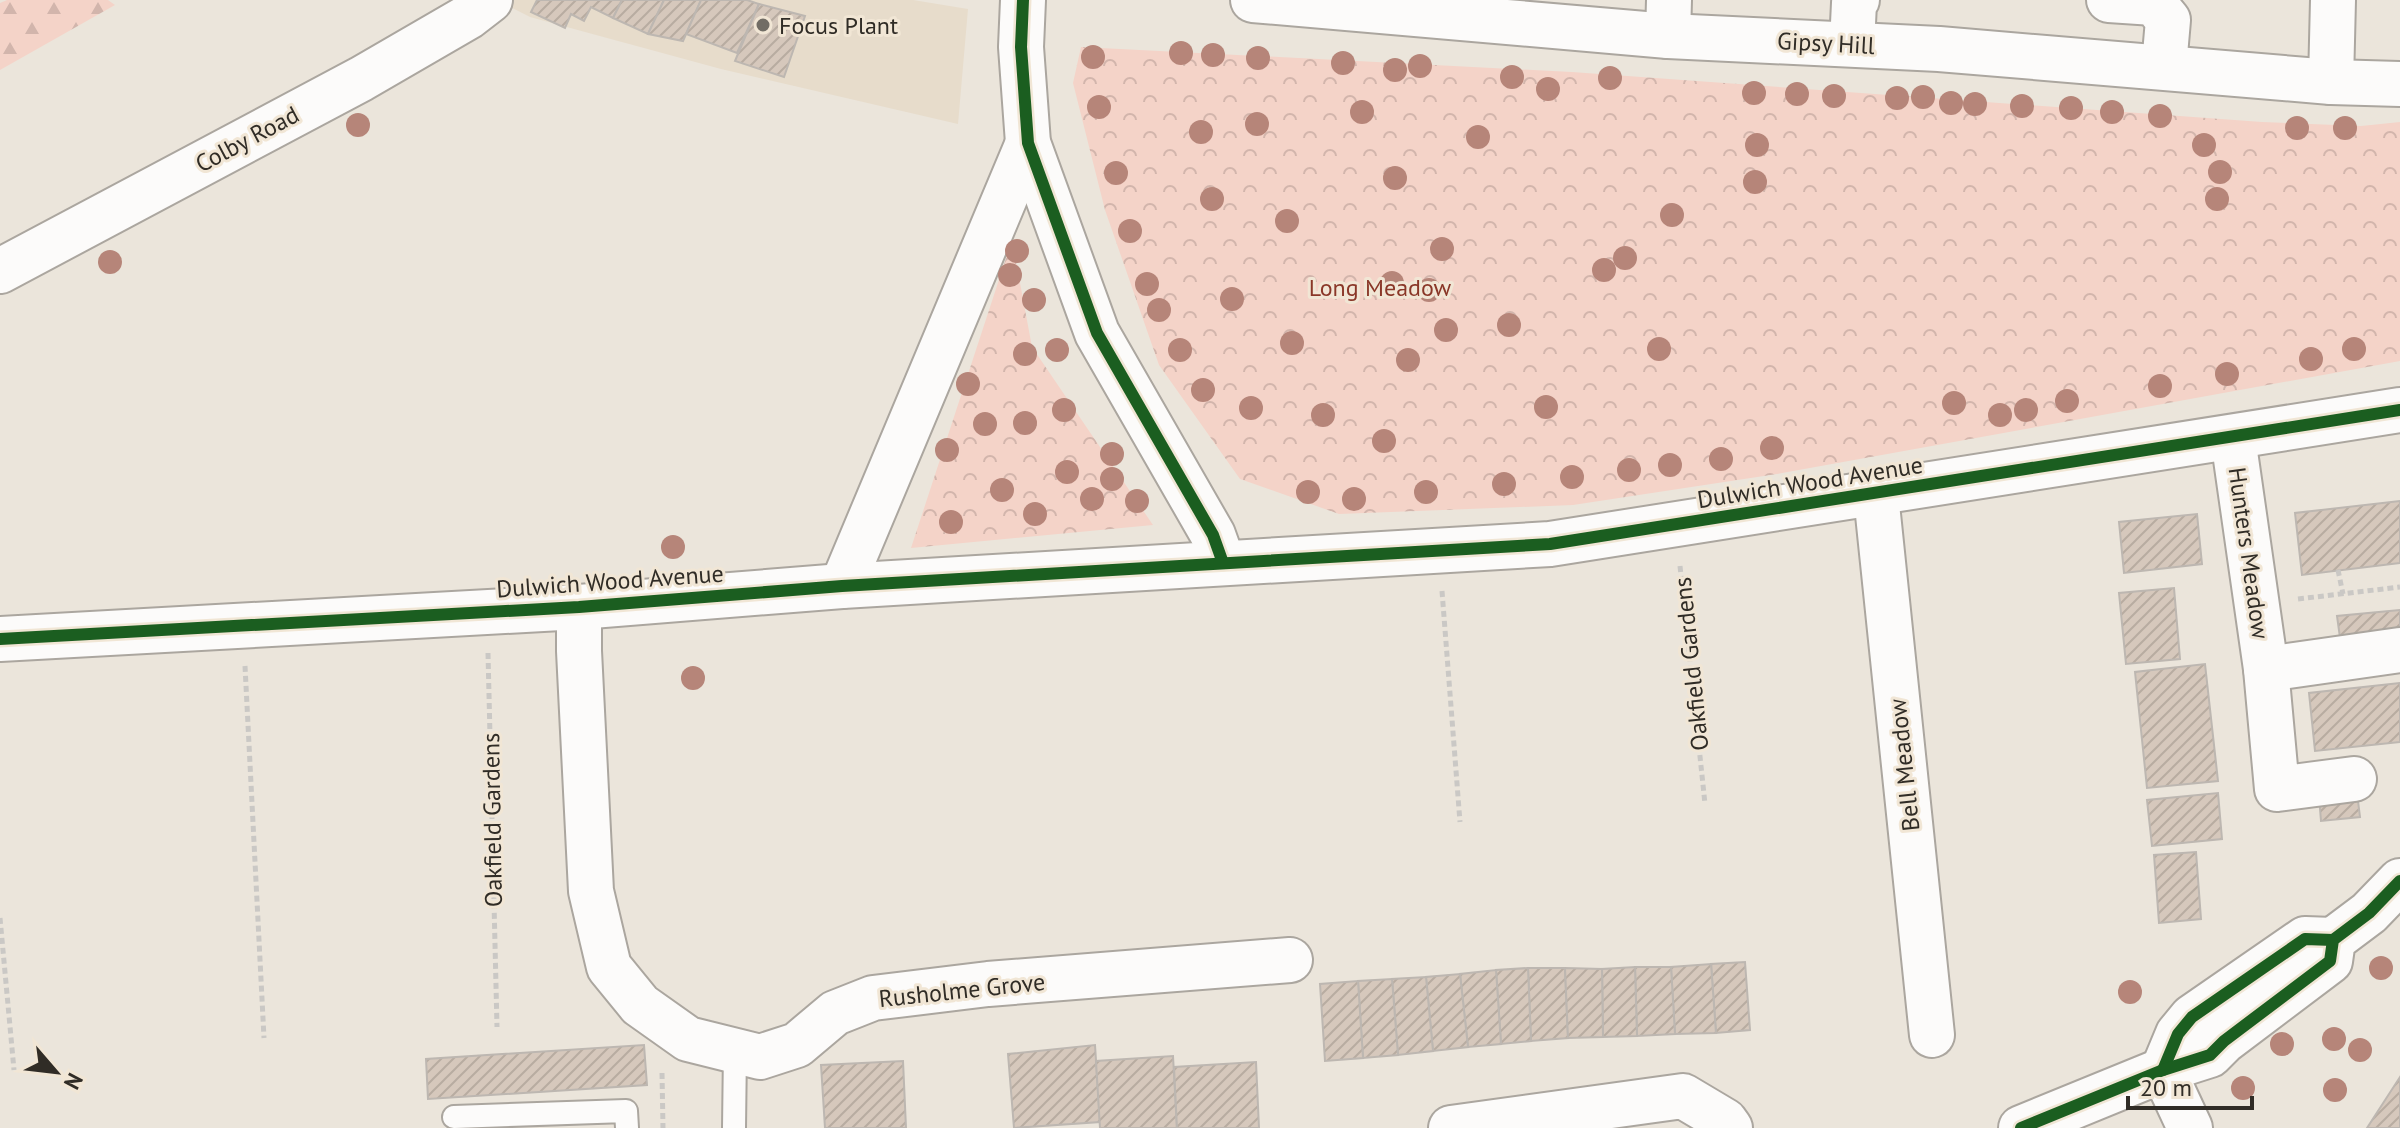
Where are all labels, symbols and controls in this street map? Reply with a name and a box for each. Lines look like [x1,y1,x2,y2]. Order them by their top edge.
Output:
place label: Focus Plant [779,10,898,41]
marker: Focus Plant [754,16,772,34]
street label: Gipsy Hill [1776,25,1876,61]
street label: Colby Road [190,99,304,179]
park label: Long Meadow [1309,272,1452,303]
street label: Dulwich Wood Avenue [1695,449,1925,515]
street label: Hunters Meadow [2222,465,2276,641]
street label: Dulwich Wood Avenue [495,558,725,604]
street label: Oakfield Gardens [1666,576,1716,752]
street label: Bell Meadow [1882,697,1926,833]
street label: Oakfield Gardens [475,733,509,907]
street label: Rusholme Grove [877,966,1047,1014]
north arrow [16,1032,96,1112]
scale bar [2128,1060,2252,1110]
text: N [58,1068,89,1094]
text: 20 m [2140,1072,2192,1103]

